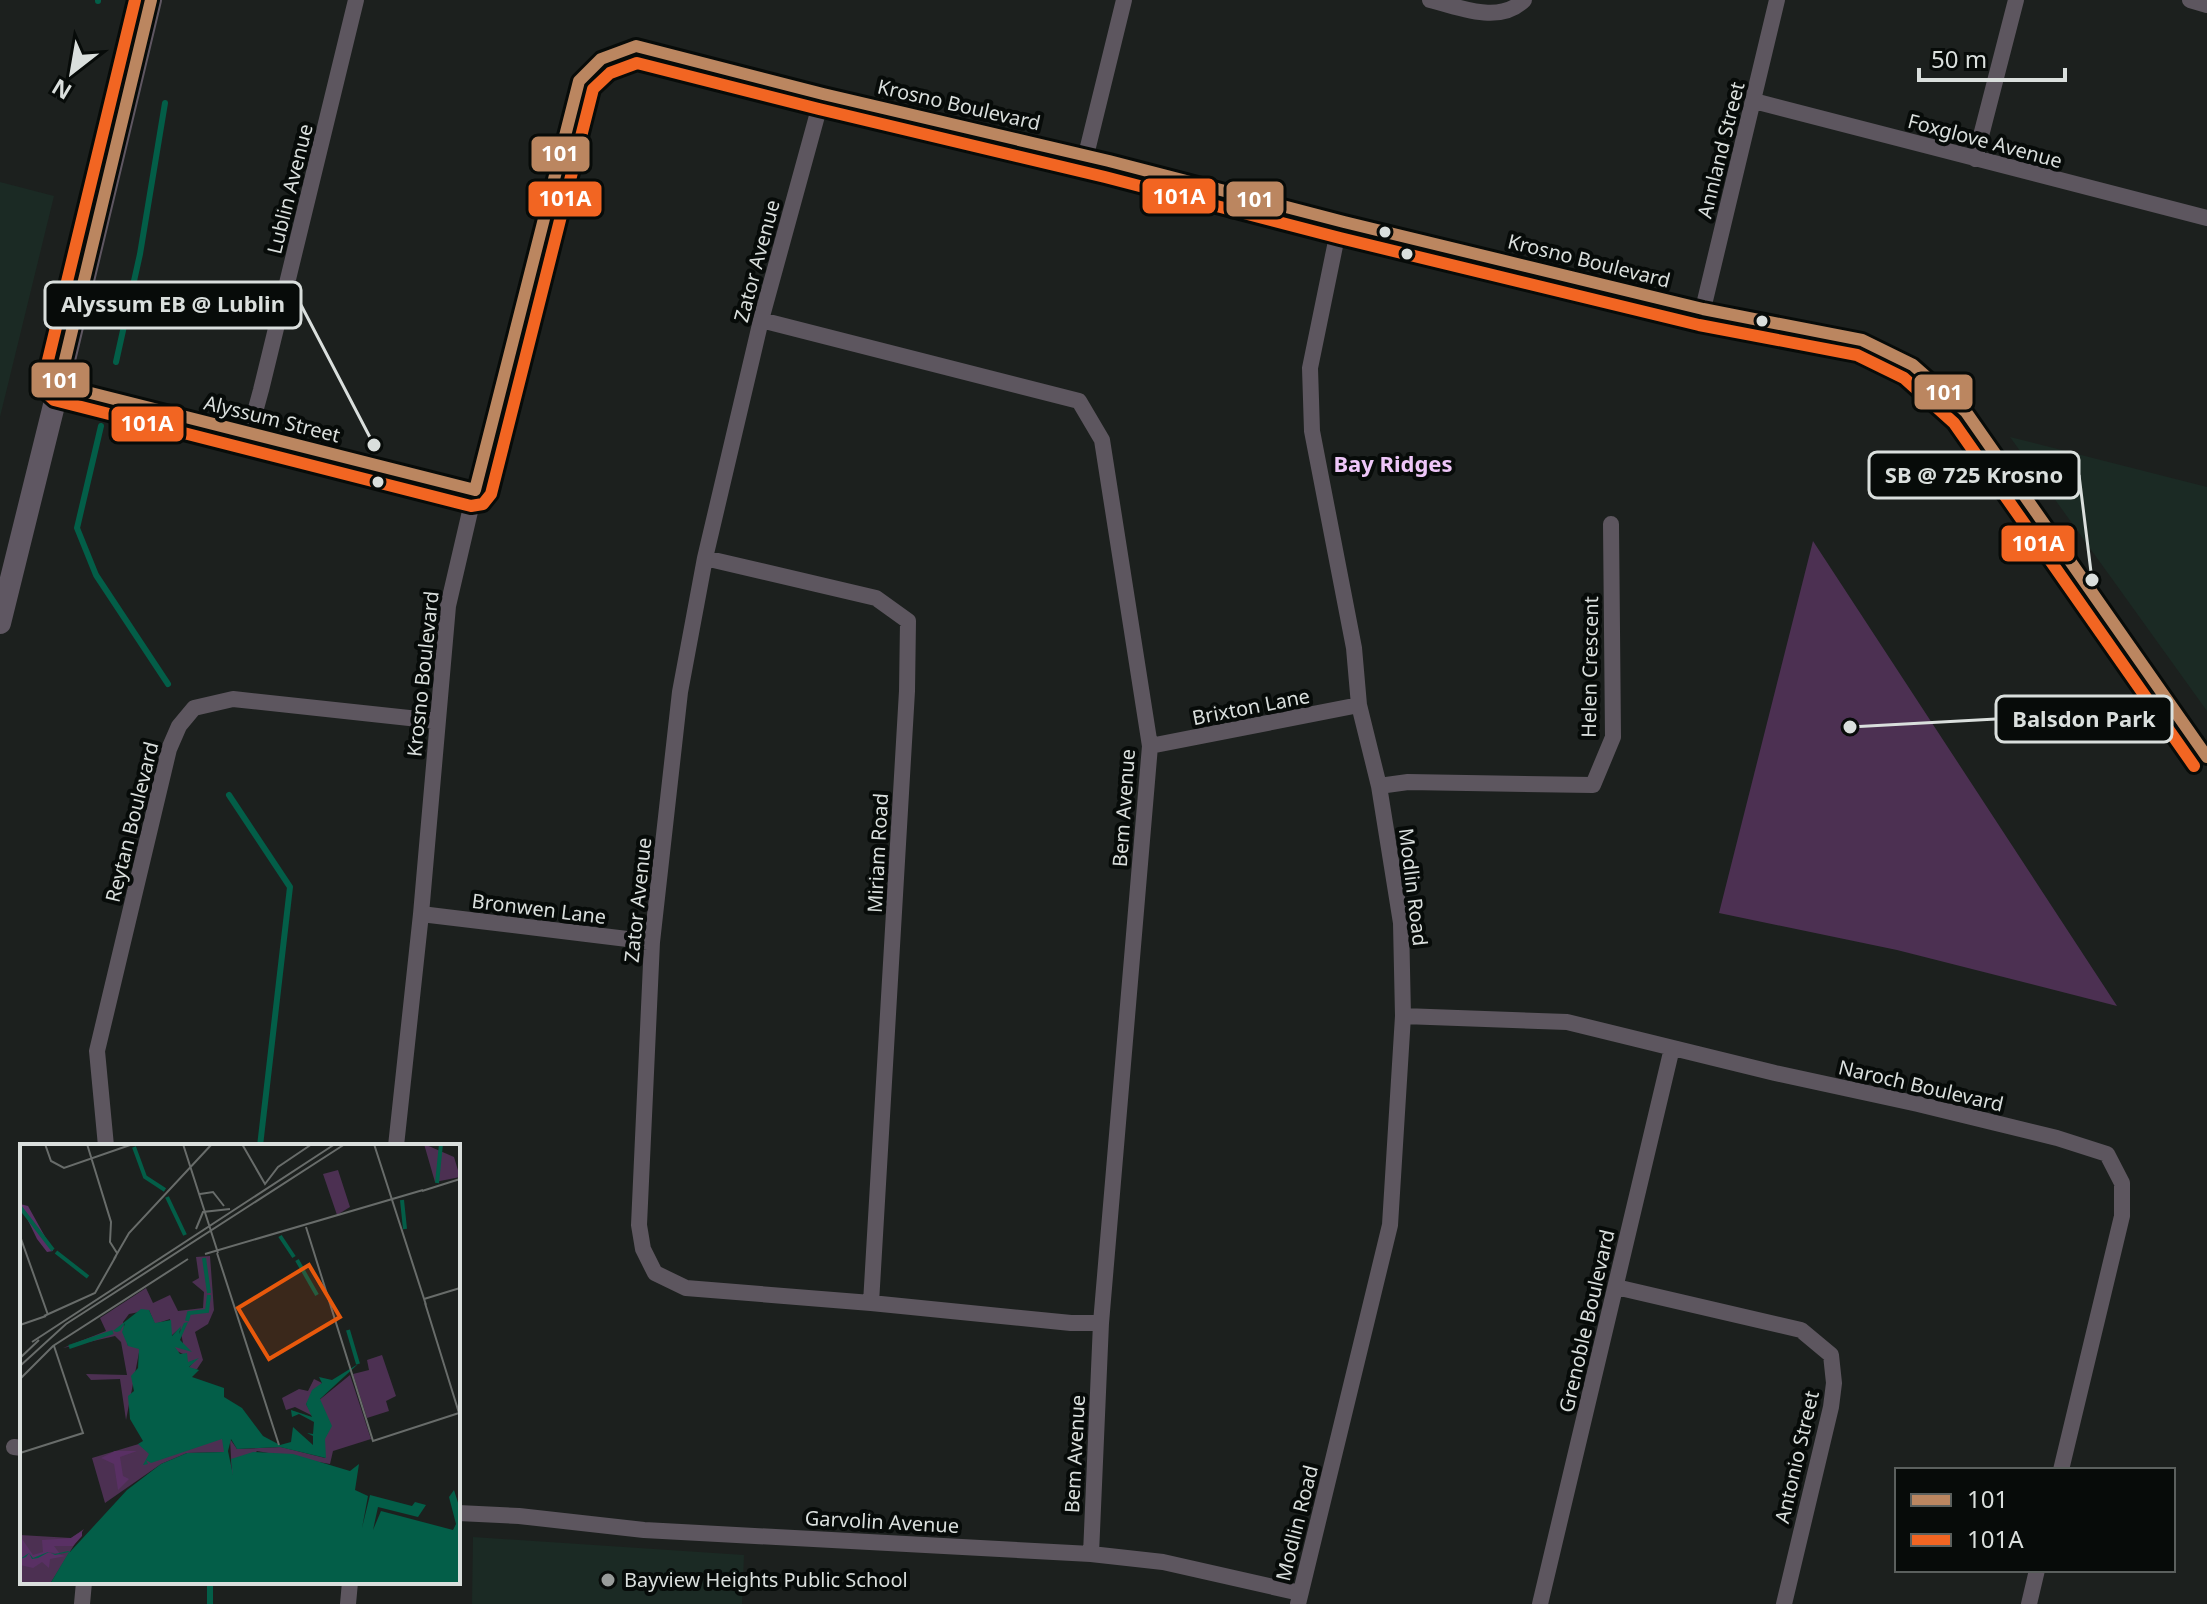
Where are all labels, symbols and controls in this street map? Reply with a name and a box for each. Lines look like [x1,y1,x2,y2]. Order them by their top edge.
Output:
north arrow [32,32,112,112]
scale bar [1919,32,2065,82]
text: 50 m [1931,42,1987,75]
text: N [46,73,77,107]
street label: Krosno Boulevard [875,73,1043,136]
street label: Annland Street [1691,79,1750,221]
street label: Foxglove Avenue [1905,107,2065,174]
street label: Lublin Avenue [260,121,319,257]
line badge: 101 [530,135,591,173]
text: 101 [541,137,579,167]
line badge: 101A [1141,177,1217,215]
line badge: 101A [527,180,603,218]
text: 101A [1153,180,1206,210]
line badge: 101 [1225,180,1285,218]
text: 101A [539,182,592,212]
text: 101 [1236,183,1274,213]
street label: Zator Avenue [727,197,786,325]
unlabelled marker [1377,224,1393,240]
street label: Krosno Boulevard [1505,227,1673,294]
unlabelled marker [1399,246,1415,262]
callout: Alyssum EB @ Lublin [45,282,301,328]
text: Alyssum EB @ Lublin [61,288,285,318]
unlabelled marker [1754,313,1770,329]
line badge: 101 [30,361,91,399]
text: 101 [41,364,79,394]
line badge: 101 [1913,373,1974,411]
text: 101 [1925,376,1963,406]
street label: Alyssum Street [201,389,343,448]
line badge: 101A [110,405,185,443]
text: 101A [121,407,174,437]
district label: Bay Ridges [1333,448,1453,478]
callout: SB @ 725 Krosno [1869,452,2079,498]
text: SB @ 725 Krosno [1885,459,2063,489]
unlabelled marker [370,474,386,490]
line badge: 101A [2000,524,2076,563]
text: 101A [2012,527,2065,557]
street label: Krosno Boulevard [400,590,445,758]
street label: Helen Crescent [1575,596,1604,738]
street label: Brixton Lane [1190,682,1312,731]
callout: Balsdon Park [1996,696,2172,742]
text: Balsdon Park [2012,703,2156,733]
street label: Reytan Boulevard [99,739,165,905]
street label: Bem Avenue [1106,748,1141,868]
street label: Miriam Road [861,792,894,914]
street label: Modlin Road [1393,826,1434,947]
street label: Zator Avenue [618,836,657,964]
street label: Bronwen Lane [470,887,608,930]
street label: Naroch Boulevard [1836,1053,2006,1118]
inset map [20,1144,460,1584]
street label: Grenoble Boulevard [1552,1227,1621,1415]
street label: Antonio Street [1768,1388,1825,1526]
street label: Bem Avenue [1058,1394,1091,1514]
street label: Modlin Road [1269,1462,1324,1584]
legend [1895,1468,2175,1572]
text: 101 [1967,1482,2008,1515]
street label: Garvolin Avenue [804,1504,960,1539]
text: 101A [1967,1522,2024,1555]
place label: Bayview Heights Public School [624,1566,908,1593]
marker: Bayview Heights Public School [599,1571,617,1589]

